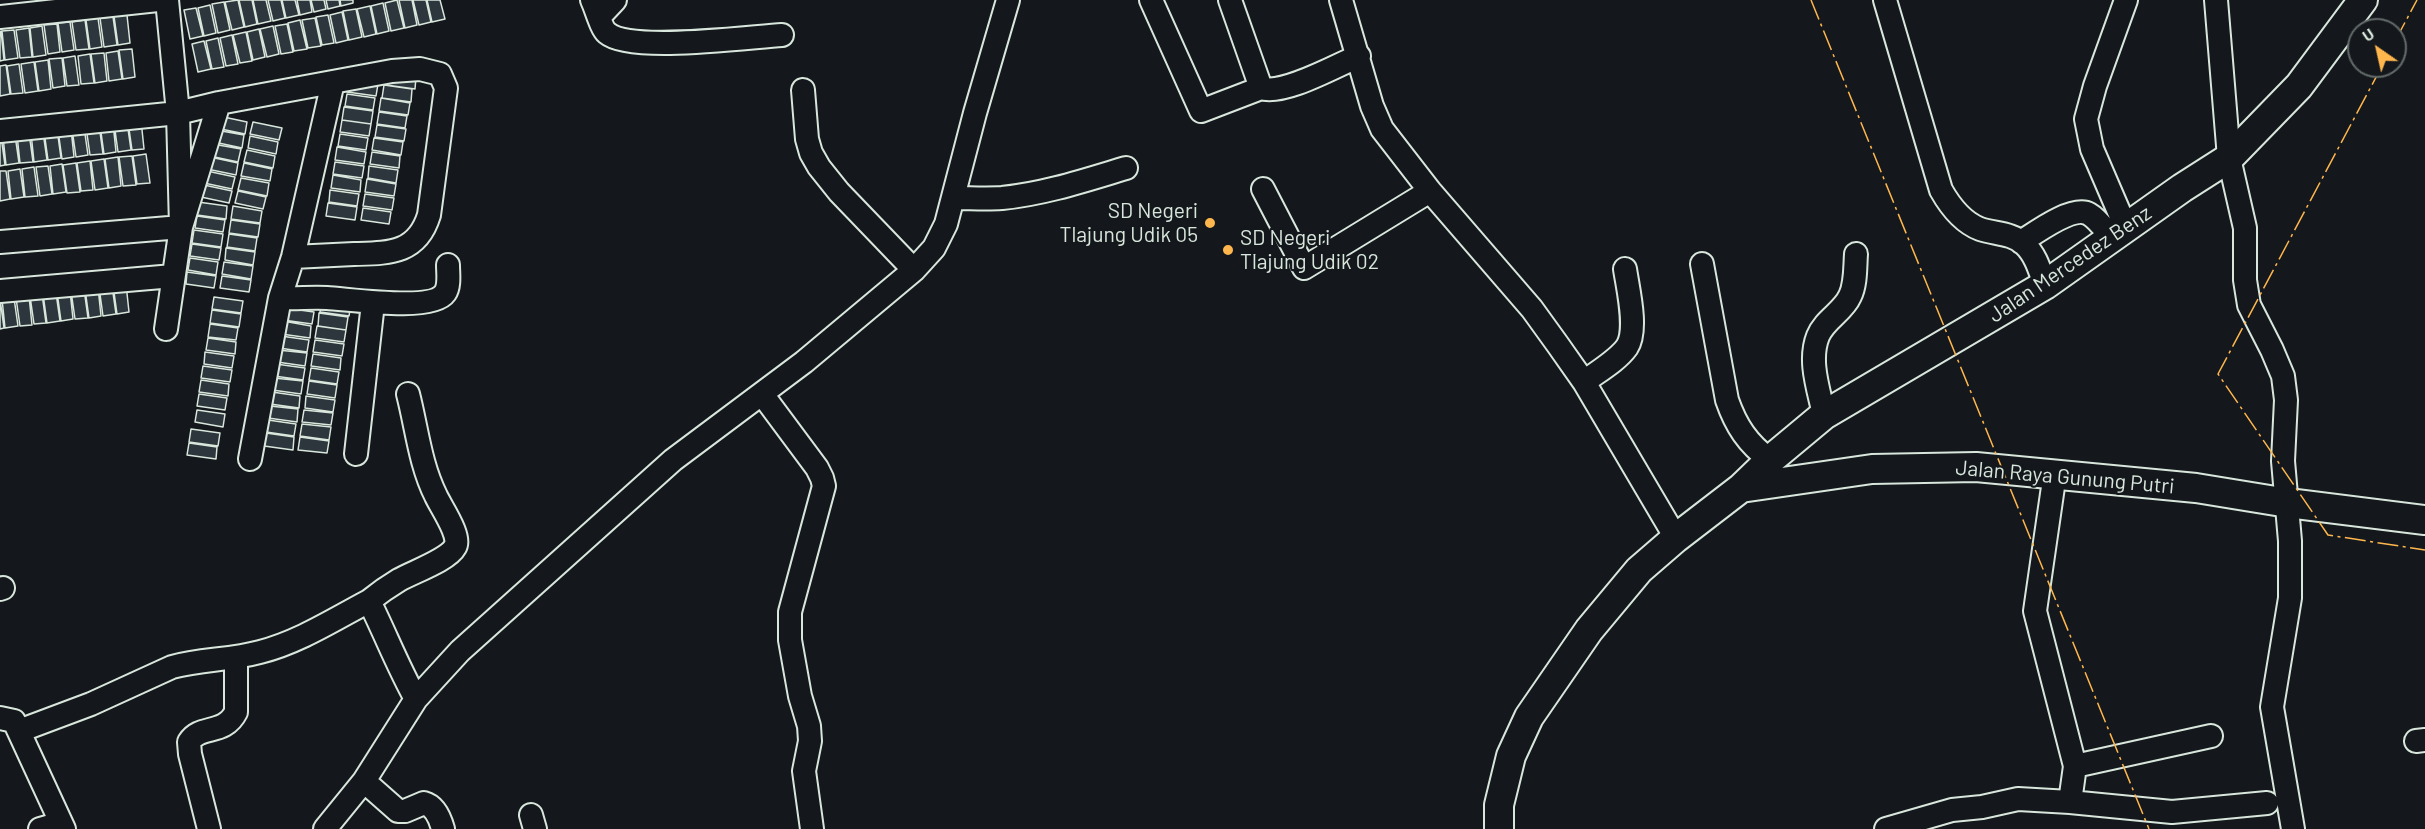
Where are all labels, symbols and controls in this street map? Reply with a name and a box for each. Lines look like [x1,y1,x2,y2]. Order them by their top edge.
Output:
north arrow [2347,18,2407,78]
text: U [2358,24,2377,45]
place label: SD Negeri Tlajung Udik 05 [1060,198,1198,248]
street label: Jalan Mercedez Benz [1984,200,2156,328]
marker: SD Negeri Tlajung Udik 05 [1203,216,1217,230]
place label: SD Negeri Tlajung Udik 02 [1240,225,1379,275]
marker: SD Negeri Tlajung Udik 02 [1221,243,1235,257]
street label: Jalan Raya Gunung Putri [1955,455,2175,499]

